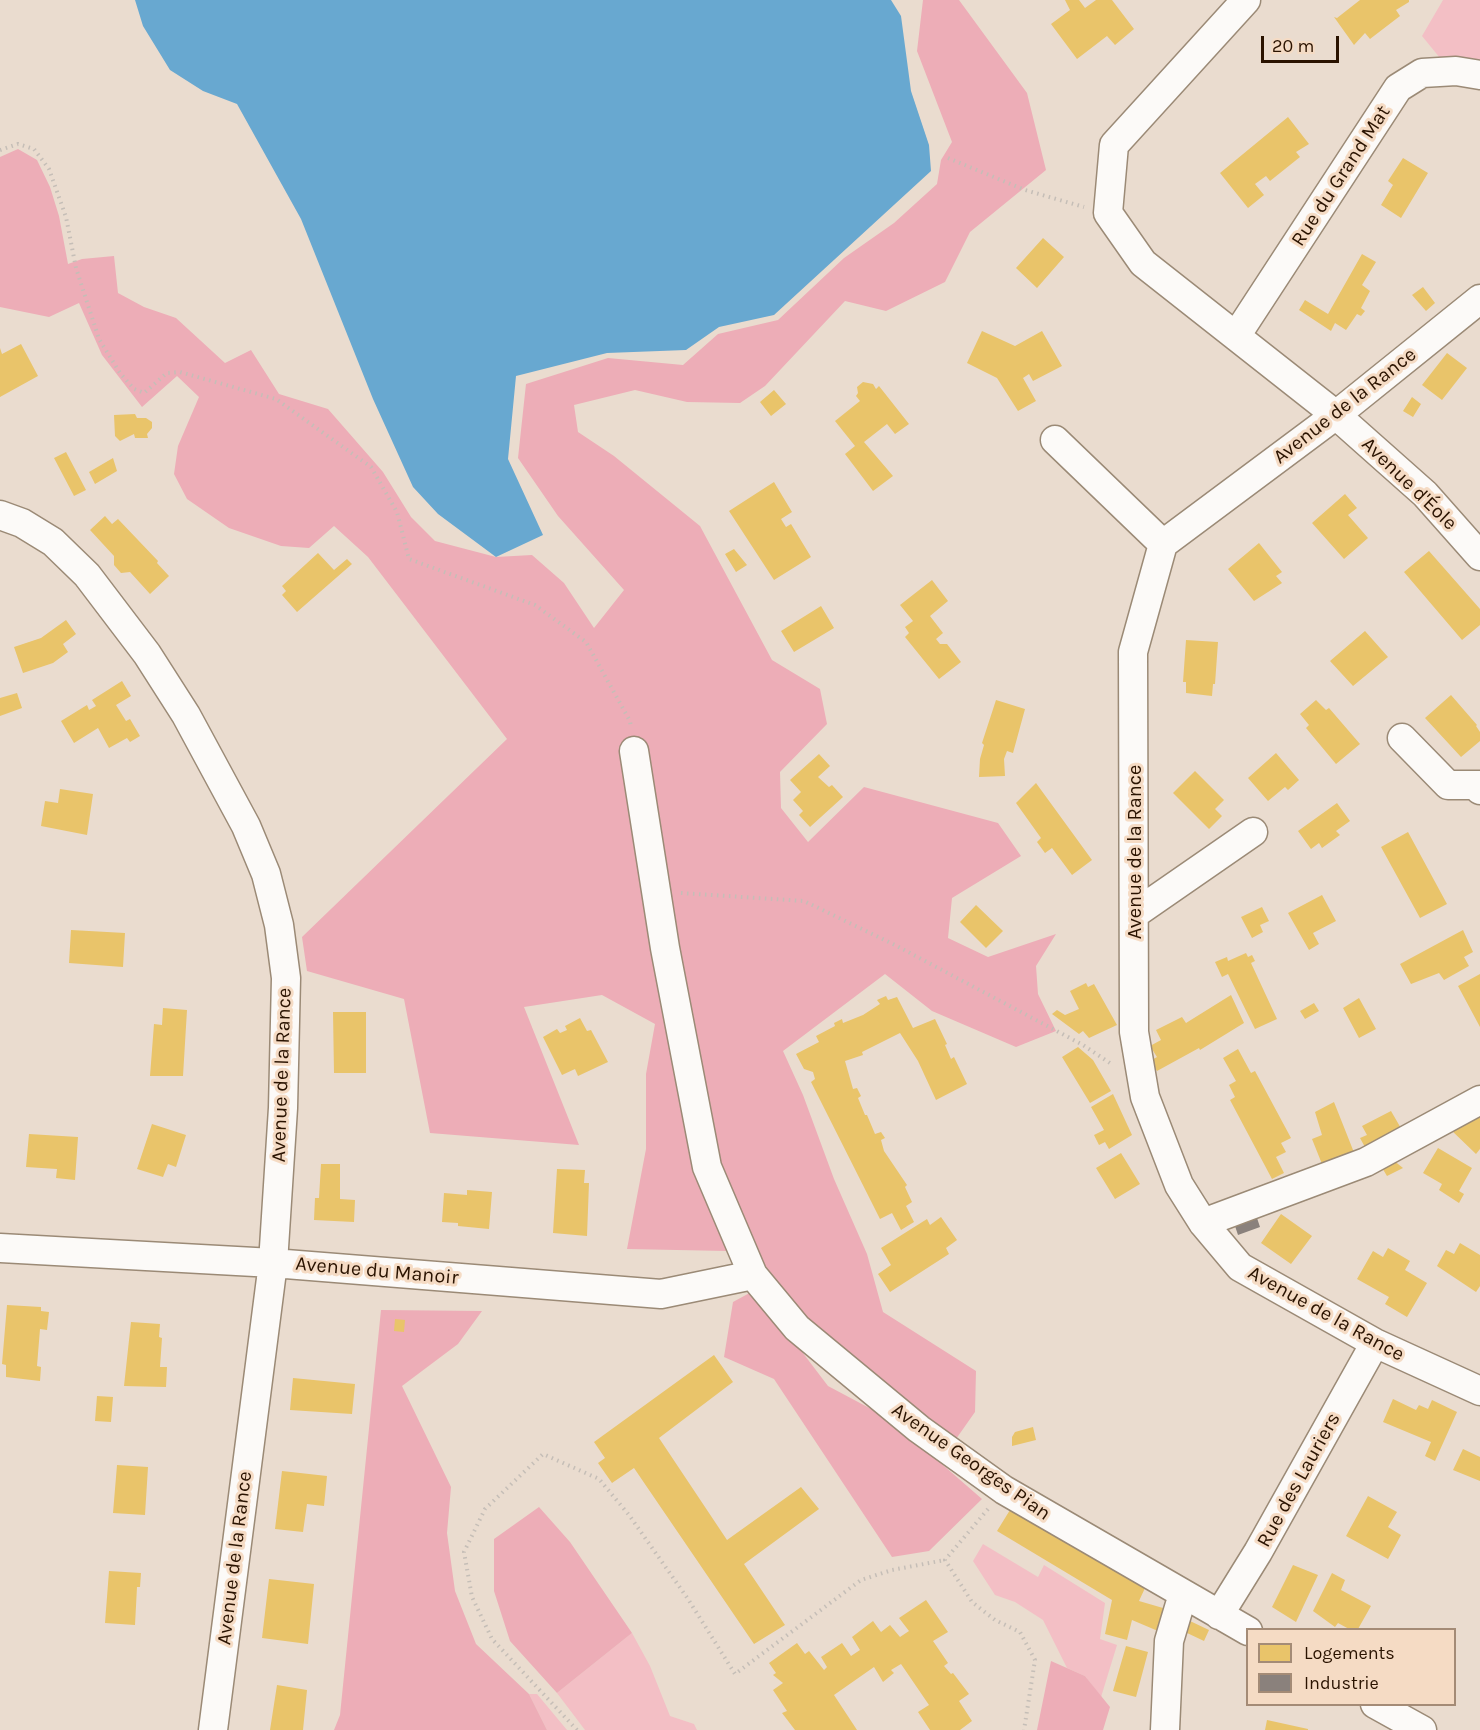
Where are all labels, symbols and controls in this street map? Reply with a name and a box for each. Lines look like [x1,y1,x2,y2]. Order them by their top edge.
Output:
scale bar [1264,24,1342,62]
text: 20 m [1272,35,1314,57]
street label: Rue du Grand Mat [1286,101,1396,251]
street label: Avenue de la Rance [1269,343,1421,469]
street label: Avenue d'Éole [1356,433,1462,535]
street label: Avenue de la Rance [1123,765,1147,939]
street label: Avenue de la Rance [267,987,297,1163]
street label: Avenue du Manoir [295,1252,459,1290]
street label: Avenue de la Rance [1244,1261,1408,1367]
street label: Avenue Georges Pian [887,1398,1055,1526]
street label: Rue des Lauriers [1252,1408,1346,1552]
street label: Avenue de la Rance [212,1470,258,1646]
legend [1246,1628,1456,1706]
text: Logements [1304,1642,1395,1664]
text: Industrie [1304,1672,1379,1694]

